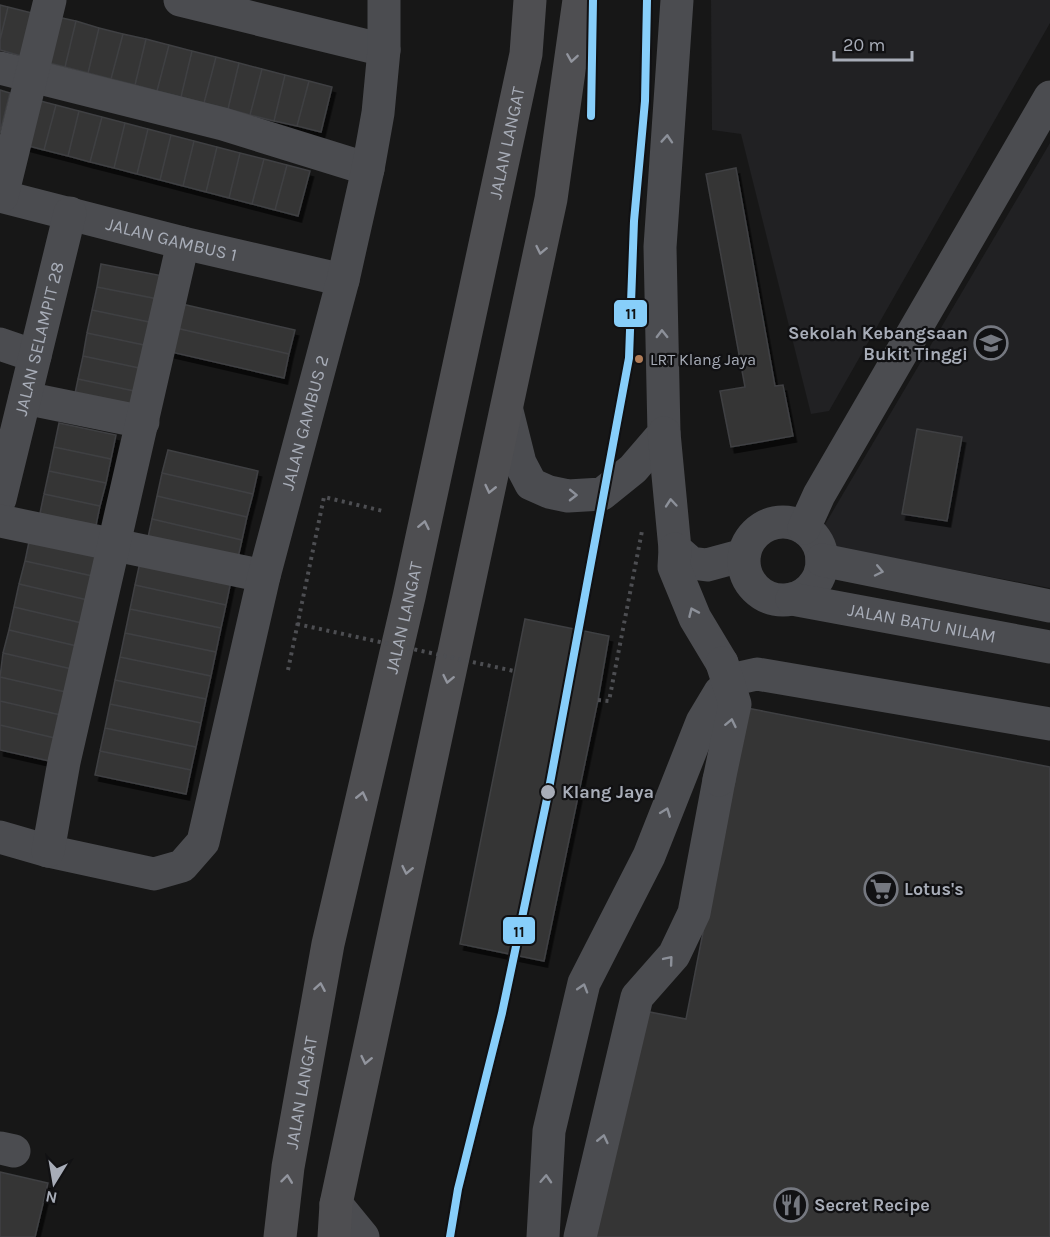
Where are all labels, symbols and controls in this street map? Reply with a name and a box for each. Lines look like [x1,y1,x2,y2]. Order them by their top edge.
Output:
scale bar [834,24,912,62]
text: 20 m [843,34,885,56]
one-way arrow [567,53,579,63]
street label: JALAN LANGAT [484,85,530,201]
one-way arrow [661,134,674,143]
street label: JALAN GAMBUS 1 [104,213,239,266]
one-way arrow [535,245,548,255]
street label: JALAN SELAMPIT 28 [10,259,69,418]
line badge: 11 [613,299,648,328]
text: 11 [625,304,637,323]
place label: Sekolah Kebangsaan Bukit Tinggi [788,322,968,365]
school or university icon: Sekolah Kebangsaan Bukit Tinggi [973,325,1009,361]
one-way arrow [656,329,668,338]
place label: LRT Klang Jaya [650,350,756,369]
street label: JALAN GAMBUS 2 [276,353,333,493]
marker: LRT Klang Jaya [633,353,645,365]
one-way arrow [484,483,497,493]
one-way arrow [569,489,578,501]
one-way arrow [665,498,678,507]
one-way arrow [417,520,430,530]
street label: JALAN LANGAT [380,560,427,676]
one-way arrow [874,564,884,577]
street label: JALAN BATU NILAM [846,599,998,648]
one-way arrow [688,607,700,618]
one-way arrow [442,674,455,684]
one-way arrow [724,718,737,728]
place label: Klang Jaya [562,781,654,803]
marker: Klang Jaya [539,783,557,801]
one-way arrow [355,792,368,802]
one-way arrow [659,807,671,818]
one-way arrow [401,864,414,874]
supermarket icon: Lotus's [863,871,899,907]
place label: Lotus's [904,878,964,900]
line badge: 11 [502,916,536,945]
text: 11 [513,922,525,941]
one-way arrow [661,956,672,967]
one-way arrow [313,982,326,992]
one-way arrow [576,983,588,994]
street label: JALAN LANGAT [280,1034,322,1151]
one-way arrow [360,1055,373,1065]
one-way arrow [596,1134,609,1144]
north arrow [24,1153,84,1213]
one-way arrow [280,1174,292,1184]
one-way arrow [539,1174,552,1183]
text: N [44,1187,59,1208]
restaurant icon: Secret Recipe [773,1187,809,1223]
place label: Secret Recipe [814,1194,930,1216]

